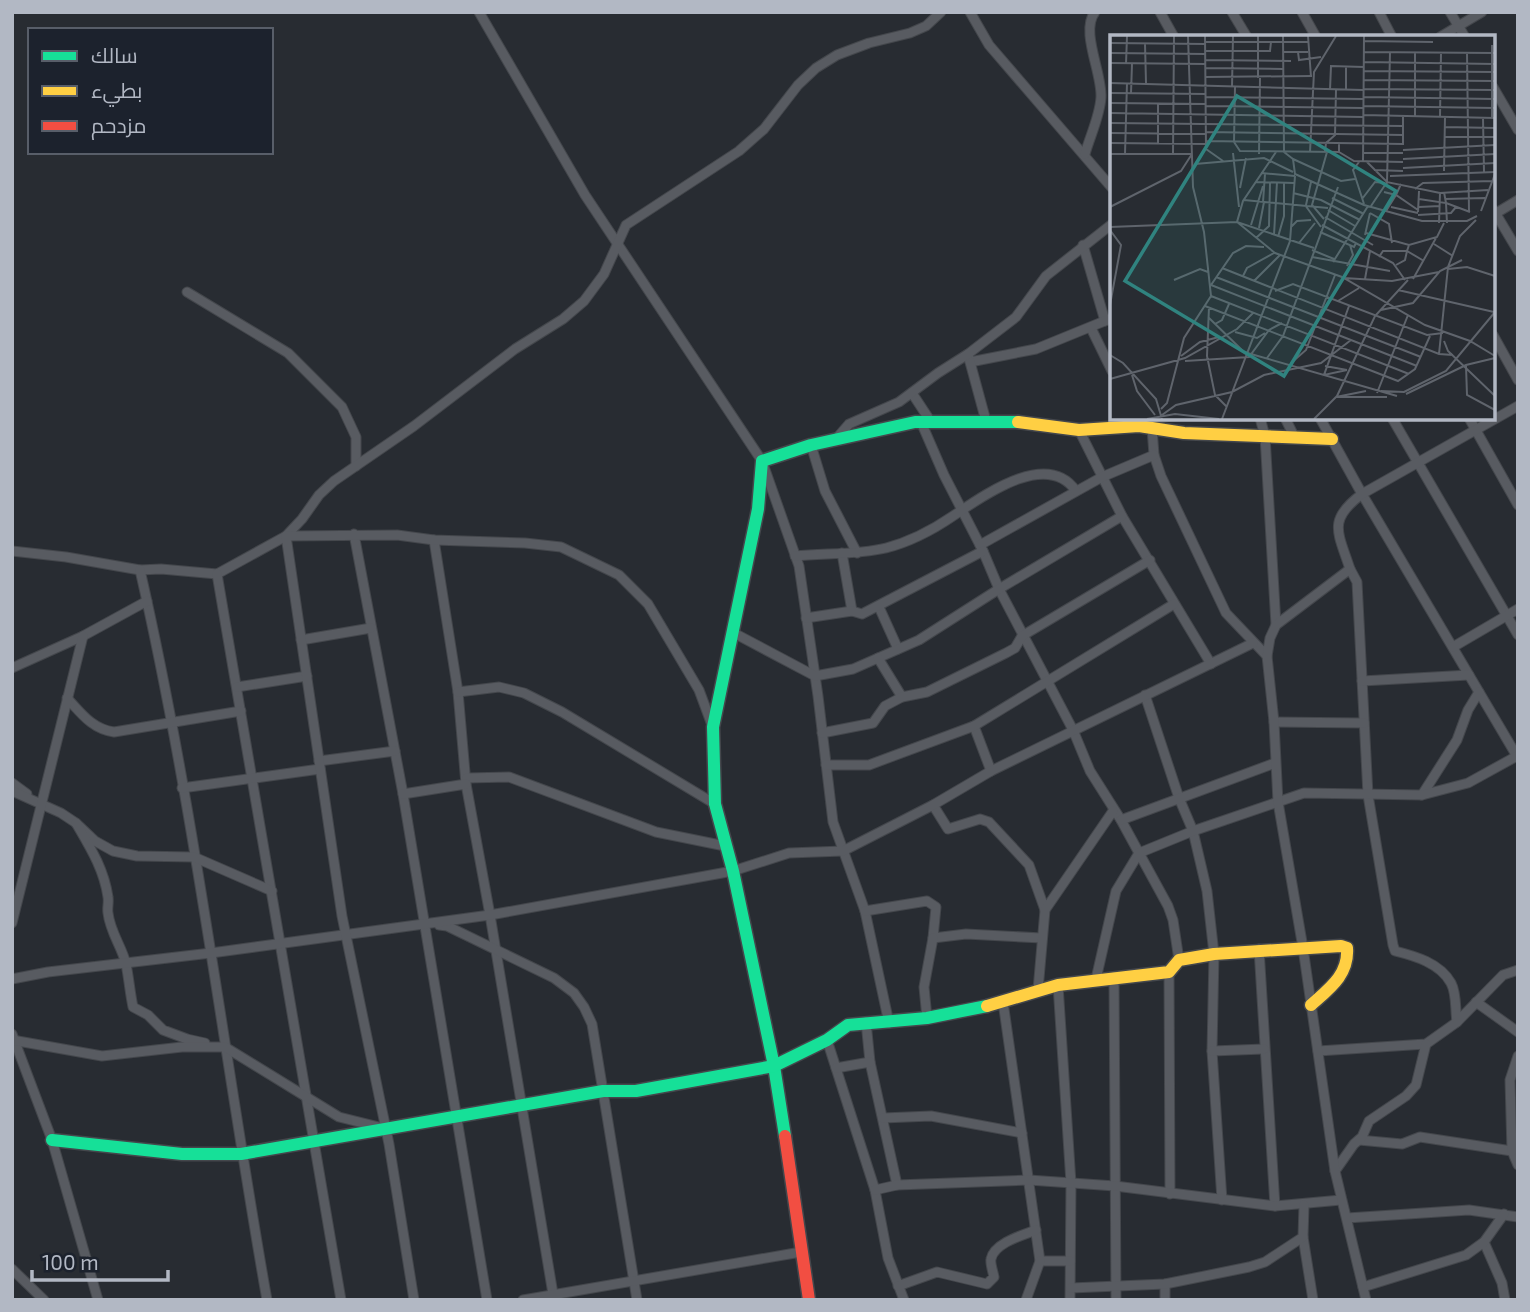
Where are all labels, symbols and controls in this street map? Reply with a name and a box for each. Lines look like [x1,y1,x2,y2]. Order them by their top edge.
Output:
legend [28,28,273,154]
inset map [1110,35,1495,420]
text: سالك [91,42,138,67]
text: بطيء [91,77,142,107]
text: مزدحم [91,112,146,140]
scale bar [32,1238,168,1282]
text: 100 m [42,1249,99,1274]

